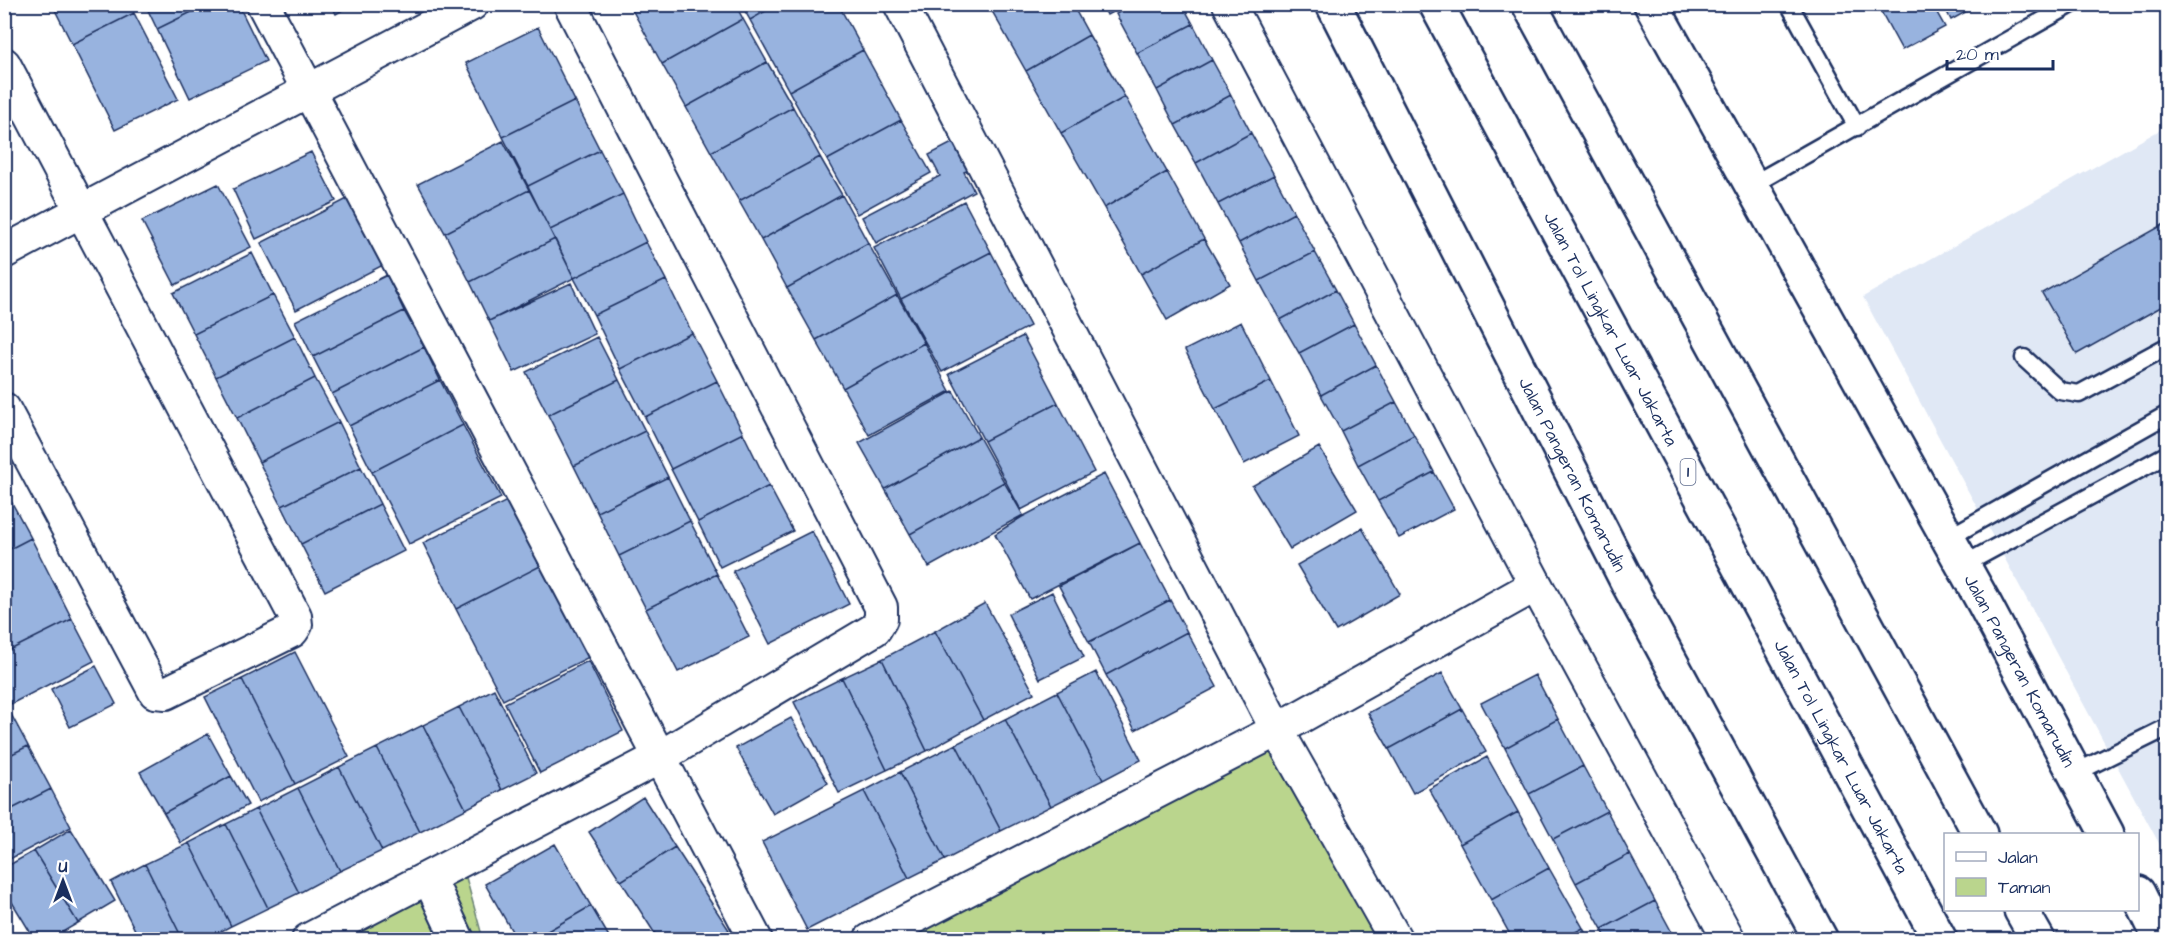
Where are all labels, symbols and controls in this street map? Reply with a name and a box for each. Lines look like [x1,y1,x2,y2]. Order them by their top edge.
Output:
scale bar [1947,33,2054,71]
text: 20 m [1956,42,1999,67]
street label: Jalan Tol Lingkar Luar Jakarta [1538,207,1684,450]
street label: Jalan Pangeran Komarudin [1513,373,1633,576]
road number: 1 [1680,459,1696,485]
street label: Jalan Pangeran Komarudin [1958,570,2082,772]
street label: Jalan Tol Lingkar Luar Jakarta [1768,635,1915,878]
legend [1944,833,2139,911]
text: Jalan [1998,845,2038,870]
north arrow [33,851,93,911]
text: U [59,856,68,878]
text: Taman [1998,875,2051,900]

